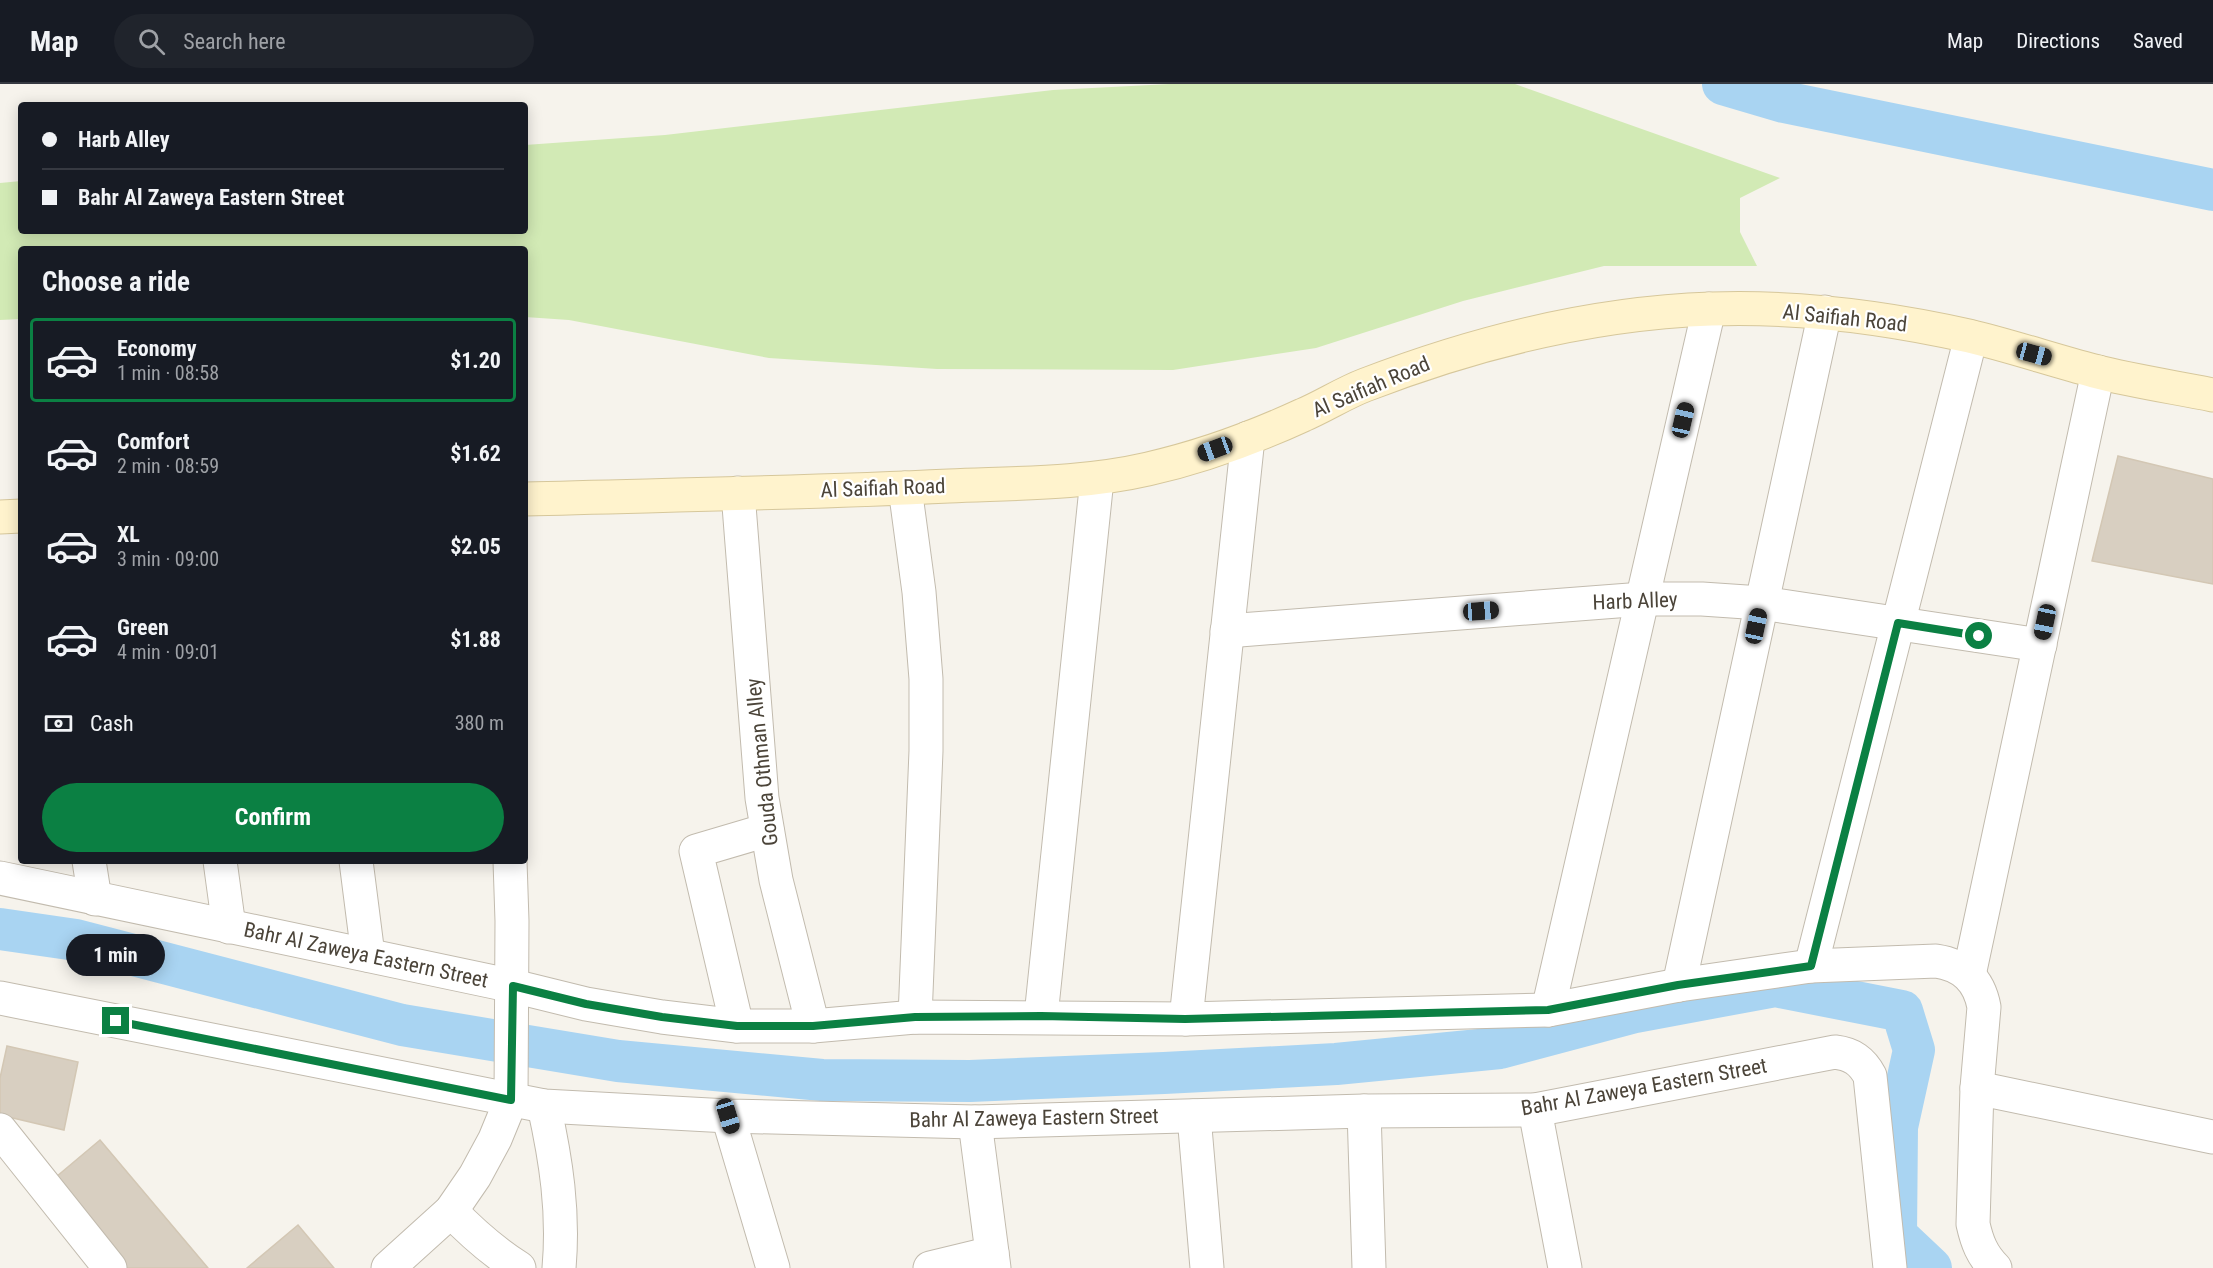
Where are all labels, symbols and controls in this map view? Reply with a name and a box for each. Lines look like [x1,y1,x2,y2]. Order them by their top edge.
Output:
search box [114,14,534,68]
text: Map [30,25,78,58]
icon: search [135,25,168,58]
text: Search here [183,29,286,54]
text: Map [1947,29,1983,53]
text: Directions [2016,29,2100,53]
text: Saved [2133,29,2183,53]
text: Harb Alley [78,127,170,152]
text: Bahr Al Zaweya Eastern Street [78,185,344,210]
text: Choose a ride [42,266,190,298]
street label: Al Saifiah Road [1782,300,1908,336]
icon: car [45,333,99,387]
text: Economy [117,336,197,361]
car [2014,341,2054,367]
text: $1.20 [450,348,501,373]
street label: Al Saifiah Road [1309,352,1433,422]
text: 1 min · 08:58 [117,361,219,385]
car [1670,400,1696,440]
icon: car [45,426,99,480]
text: Comfort [117,429,190,454]
car [1195,434,1235,464]
text: $1.62 [450,441,501,466]
text: 2 min · 08:59 [117,454,219,478]
street label: Al Saifiah Road [820,474,946,502]
icon: car [45,519,99,573]
text: XL [117,522,140,547]
text: $2.05 [450,534,501,559]
text: 3 min · 09:00 [117,547,219,571]
street label: Harb Alley [1592,588,1678,614]
car [1462,601,1500,621]
car [2032,603,2058,641]
car [1743,607,1769,645]
icon: car [45,612,99,666]
text: Green [117,615,169,640]
route start [1965,622,1992,649]
text: $1.88 [450,627,501,652]
text: 4 min · 09:01 [117,640,219,664]
street label: Gouda Othman Alley [741,677,783,847]
icon: cash [42,707,75,740]
text: Cash [90,711,134,736]
text: 380 m [455,711,504,735]
button: Confirm [42,783,504,852]
street label: Bahr Al Zaweya Eastern Street [242,917,490,993]
callout: 1 min [66,934,166,976]
text: 1 min [93,943,138,967]
route end [102,1007,129,1034]
street label: Bahr Al Zaweya Eastern Street [1519,1054,1769,1120]
car [714,1096,742,1136]
street label: Bahr Al Zaweya Eastern Street [909,1104,1159,1132]

